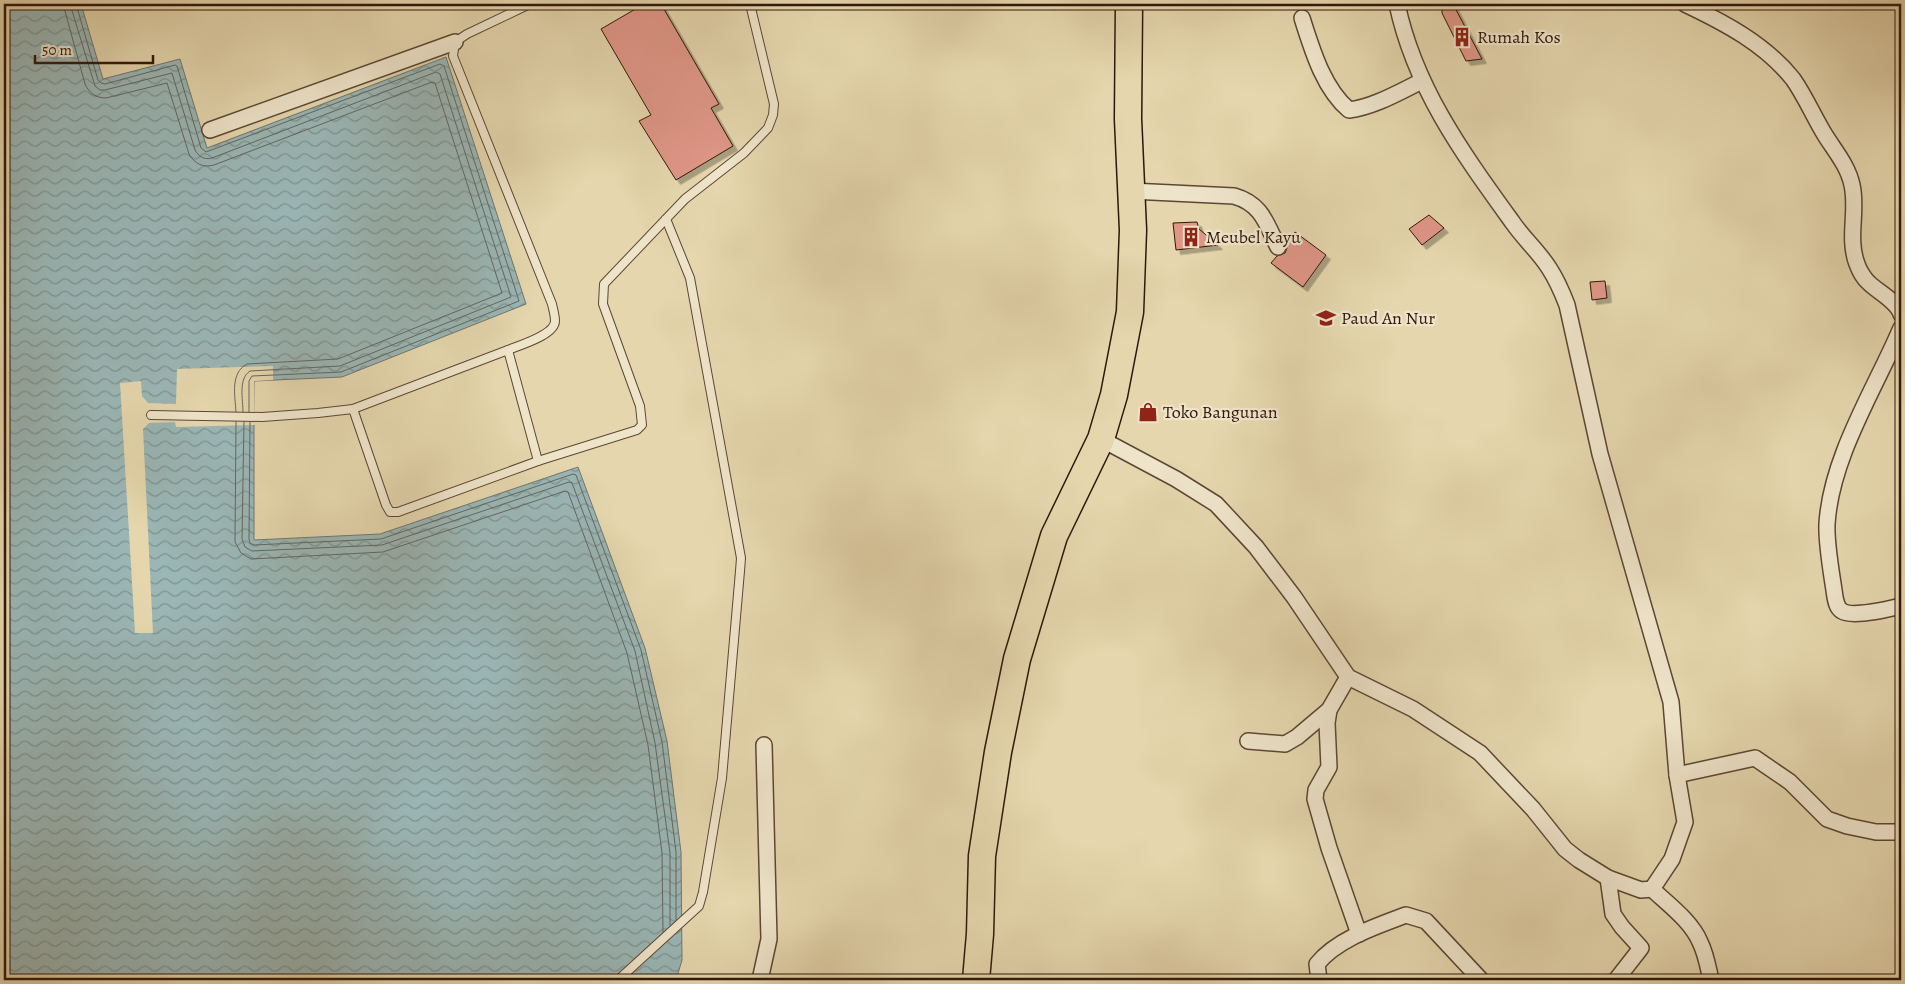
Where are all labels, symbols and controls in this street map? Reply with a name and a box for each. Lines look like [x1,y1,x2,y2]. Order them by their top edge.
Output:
place label: Rumah Kos [1477,25,1561,49]
building icon: Rumah Kos [1451,26,1473,48]
scale bar [35,32,152,64]
text: 50 m [42,40,72,60]
place label: Meubel Kayu [1206,225,1301,249]
building icon: Meubel Kayu [1180,226,1202,248]
place label: Paud An Nur [1341,306,1435,330]
school or university icon: Paud An Nur [1315,307,1337,329]
place label: Toko Bangunan [1163,400,1278,424]
shop icon: Toko Bangunan [1137,401,1159,423]

